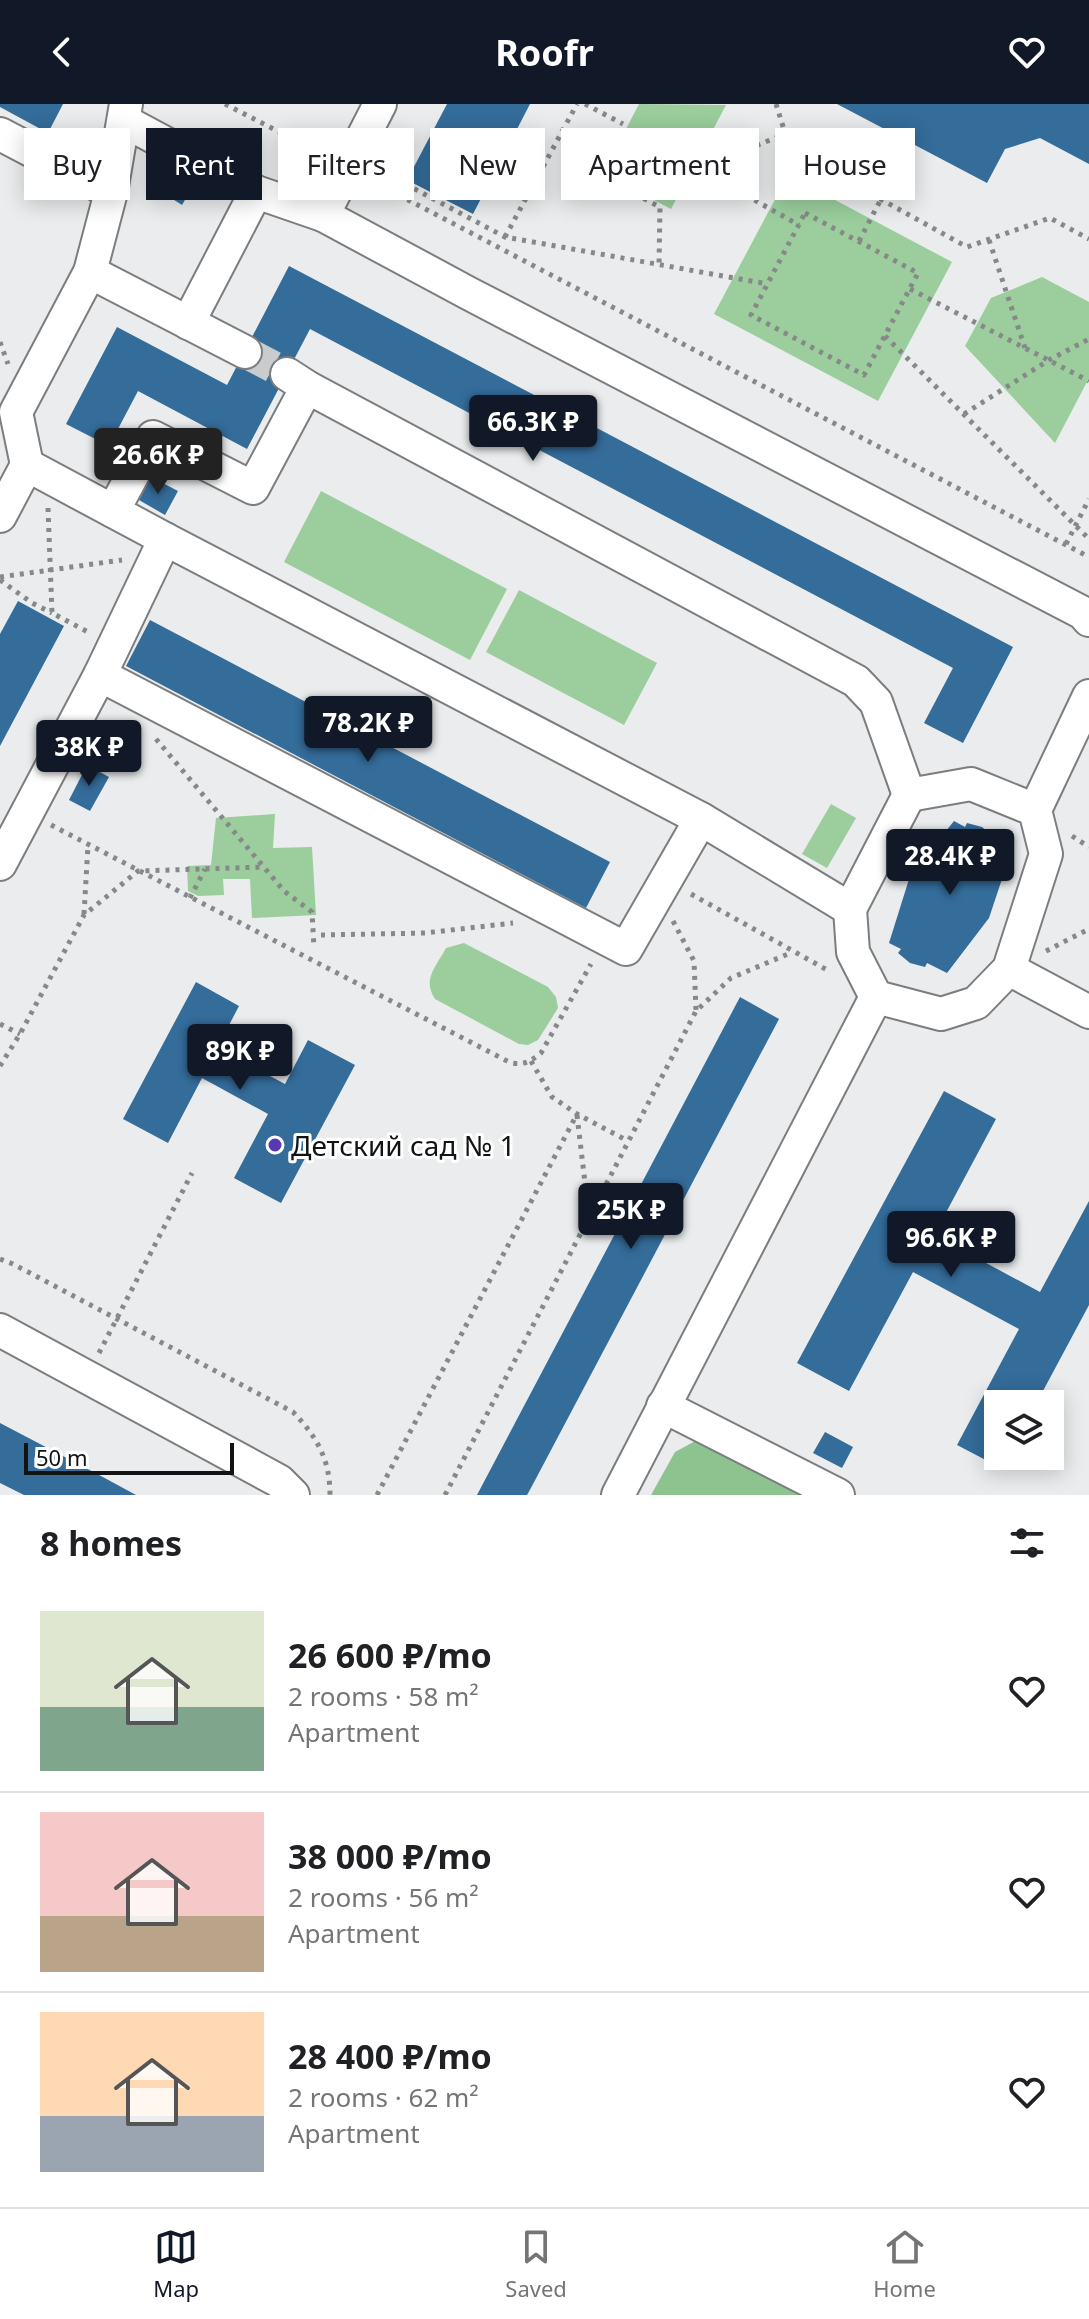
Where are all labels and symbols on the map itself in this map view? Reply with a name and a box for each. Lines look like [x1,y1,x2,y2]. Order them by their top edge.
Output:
pin: 66.3K ₽ [459,395,607,463]
pin: 26.6K ₽ [84,428,232,496]
pin: 78.2K ₽ [294,696,442,764]
pin: 38K ₽ [33,720,145,788]
pin: 28.4K ₽ [876,829,1024,897]
pin: 89K ₽ [184,1024,296,1092]
place label: Детский сад № 1 [291,1126,516,1164]
marker: Детский сад № 1 [266,1136,284,1154]
pin: 25K ₽ [575,1183,687,1251]
pin: 96.6K ₽ [877,1211,1025,1279]
scale bar [24,1439,234,1475]

